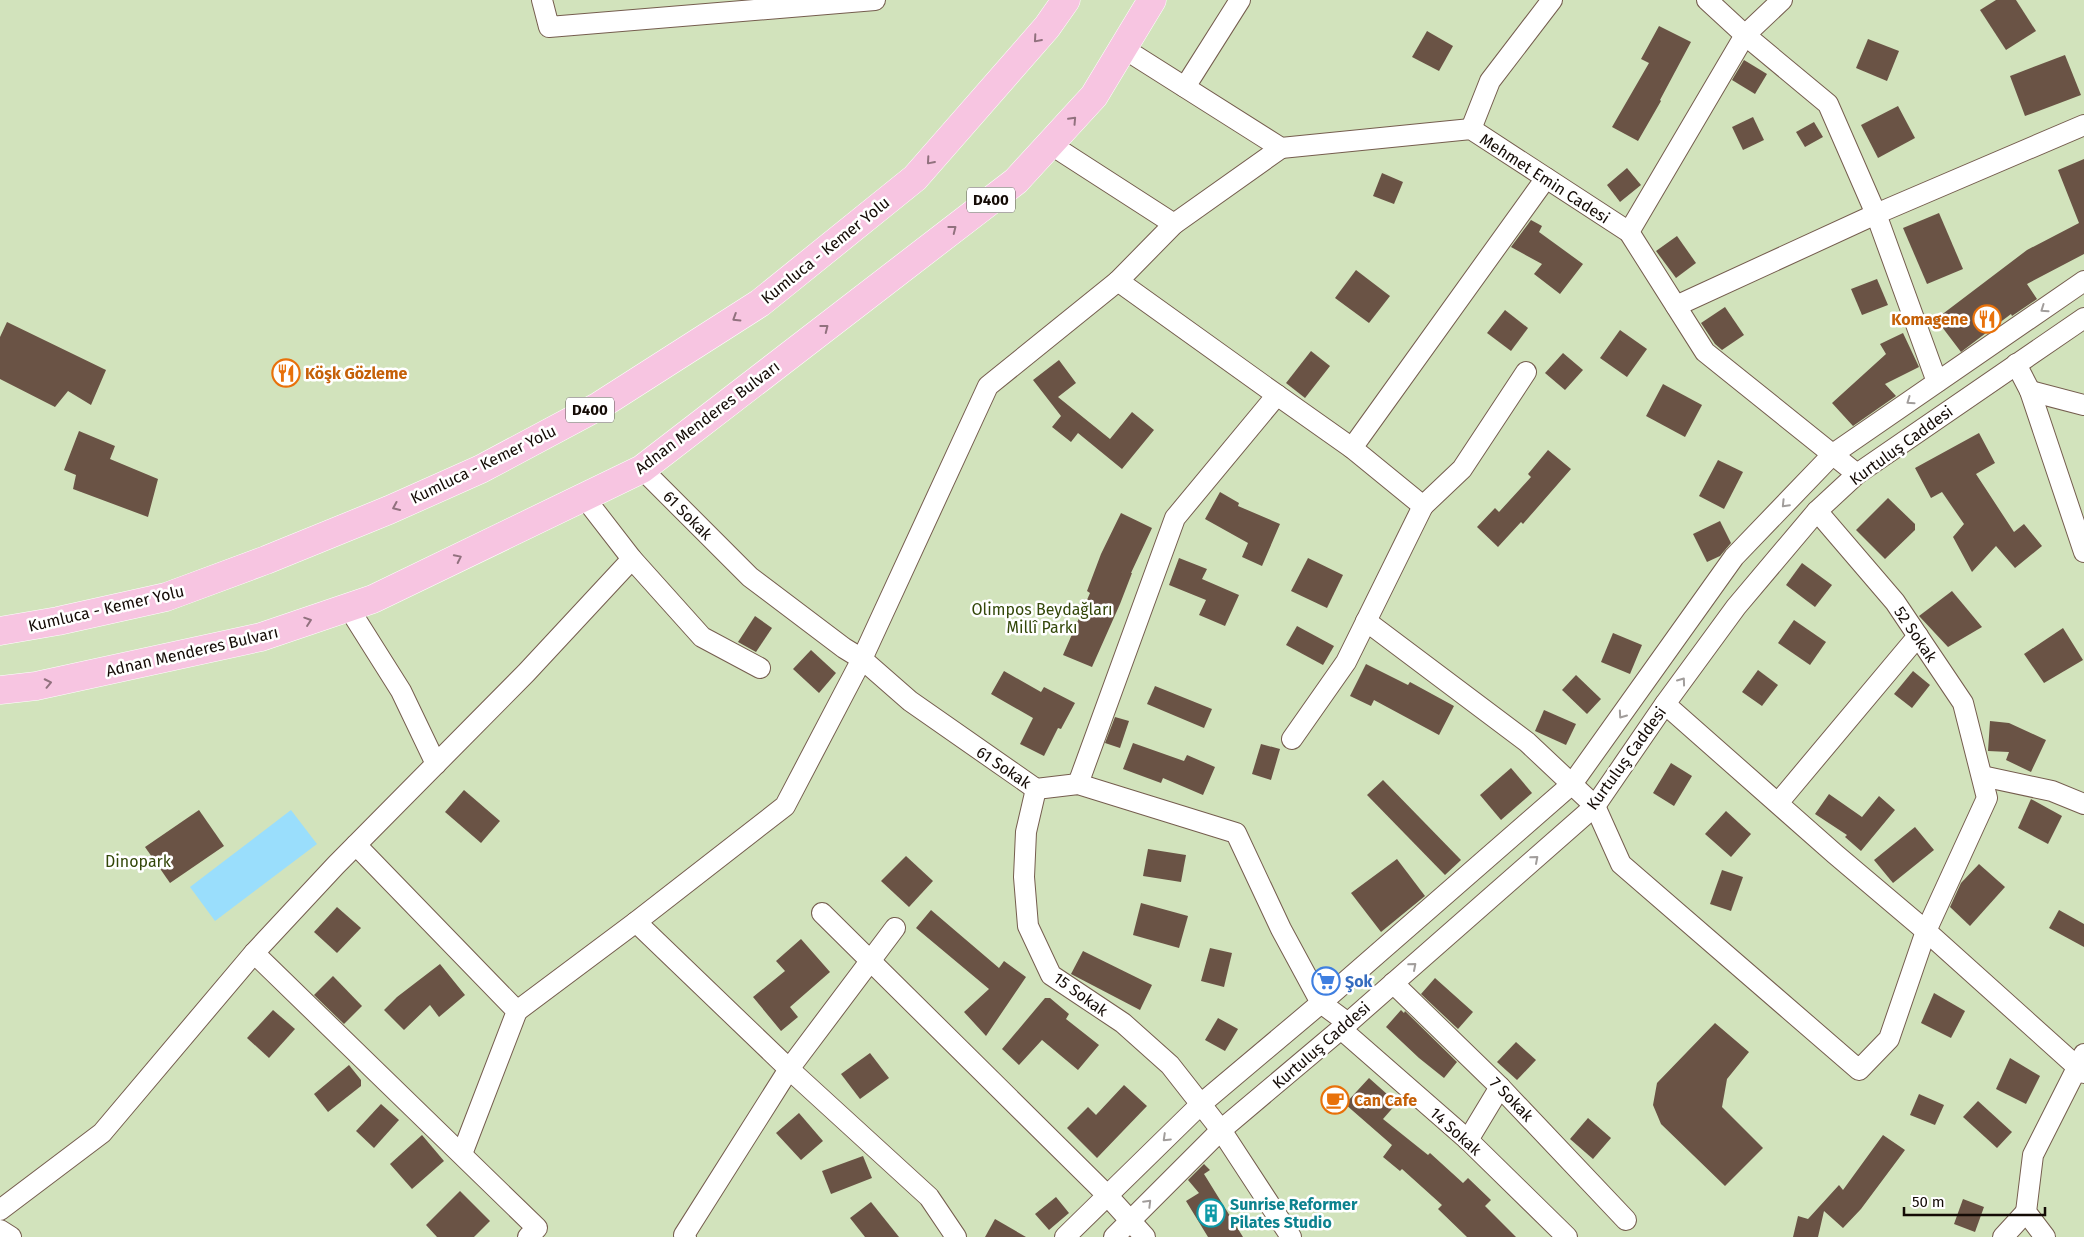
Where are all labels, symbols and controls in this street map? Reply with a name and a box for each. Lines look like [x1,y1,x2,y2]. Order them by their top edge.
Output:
one-way arrow [1033,33,1042,42]
one-way arrow [1067,116,1076,125]
street label: Mehmet Emin Cadesi [1476,129,1613,228]
one-way arrow [927,156,936,165]
road number: D400 [967,188,1015,212]
street label: Kumluca - Kemer Yolu [757,193,893,308]
one-way arrow [947,227,956,235]
one-way arrow [2040,303,2050,312]
restaurant icon: Komagene [1972,304,2002,334]
place label: Komagene [1891,310,1968,329]
one-way arrow [732,312,741,322]
one-way arrow [819,326,828,334]
street label: Adnan Menderes Bulvarı [631,357,783,478]
restaurant icon: Köşk Gözleme [271,358,301,388]
place label: Köşk Gözleme [305,364,407,384]
one-way arrow [1906,395,1916,404]
road number: D400 [566,398,614,422]
street label: Kurtuluş Caddesi [1846,402,1957,490]
street label: Kumluca - Kemer Yolu [407,421,559,508]
street label: 61 Sokak [659,487,717,544]
one-way arrow [1782,498,1791,507]
one-way arrow [392,501,400,511]
one-way arrow [452,554,461,564]
street label: Kumluca - Kemer Yolu [26,581,186,636]
park label: Olimpos Beydağları Millî Parkı [971,600,1113,637]
street label: 52 Sokak [1890,603,1941,666]
one-way arrow [303,617,312,627]
street label: Adnan Menderes Bulvarı [104,622,280,681]
one-way arrow [1676,677,1685,687]
one-way arrow [44,678,53,689]
street label: Kurtuluş Caddesi [1583,703,1671,814]
one-way arrow [1619,709,1628,719]
street label: 61 Sokak [973,742,1035,793]
park label: Dinopark [105,852,172,871]
one-way arrow [1529,856,1538,865]
one-way arrow [1407,963,1416,972]
supermarket icon: Şok [1311,966,1341,996]
street label: 15 Sokak [1050,968,1112,1021]
place label: Şok [1345,972,1372,993]
street label: Kurtuluş Caddesi [1269,998,1375,1094]
street label: 7 Sokak [1486,1073,1538,1126]
cafe icon: Can Cafe [1320,1085,1350,1115]
place label: Can Cafe [1354,1091,1417,1110]
street label: 14 Sokak [1426,1103,1486,1160]
one-way arrow [1163,1132,1172,1141]
scale bar [1904,1184,2045,1216]
text: 50 m [1912,1193,1945,1211]
place label: Sunrise Reformer Pilates Studio [1230,1195,1358,1232]
building icon: Sunrise Reformer Pilates Studio [1196,1198,1226,1228]
one-way arrow [1142,1199,1151,1208]

